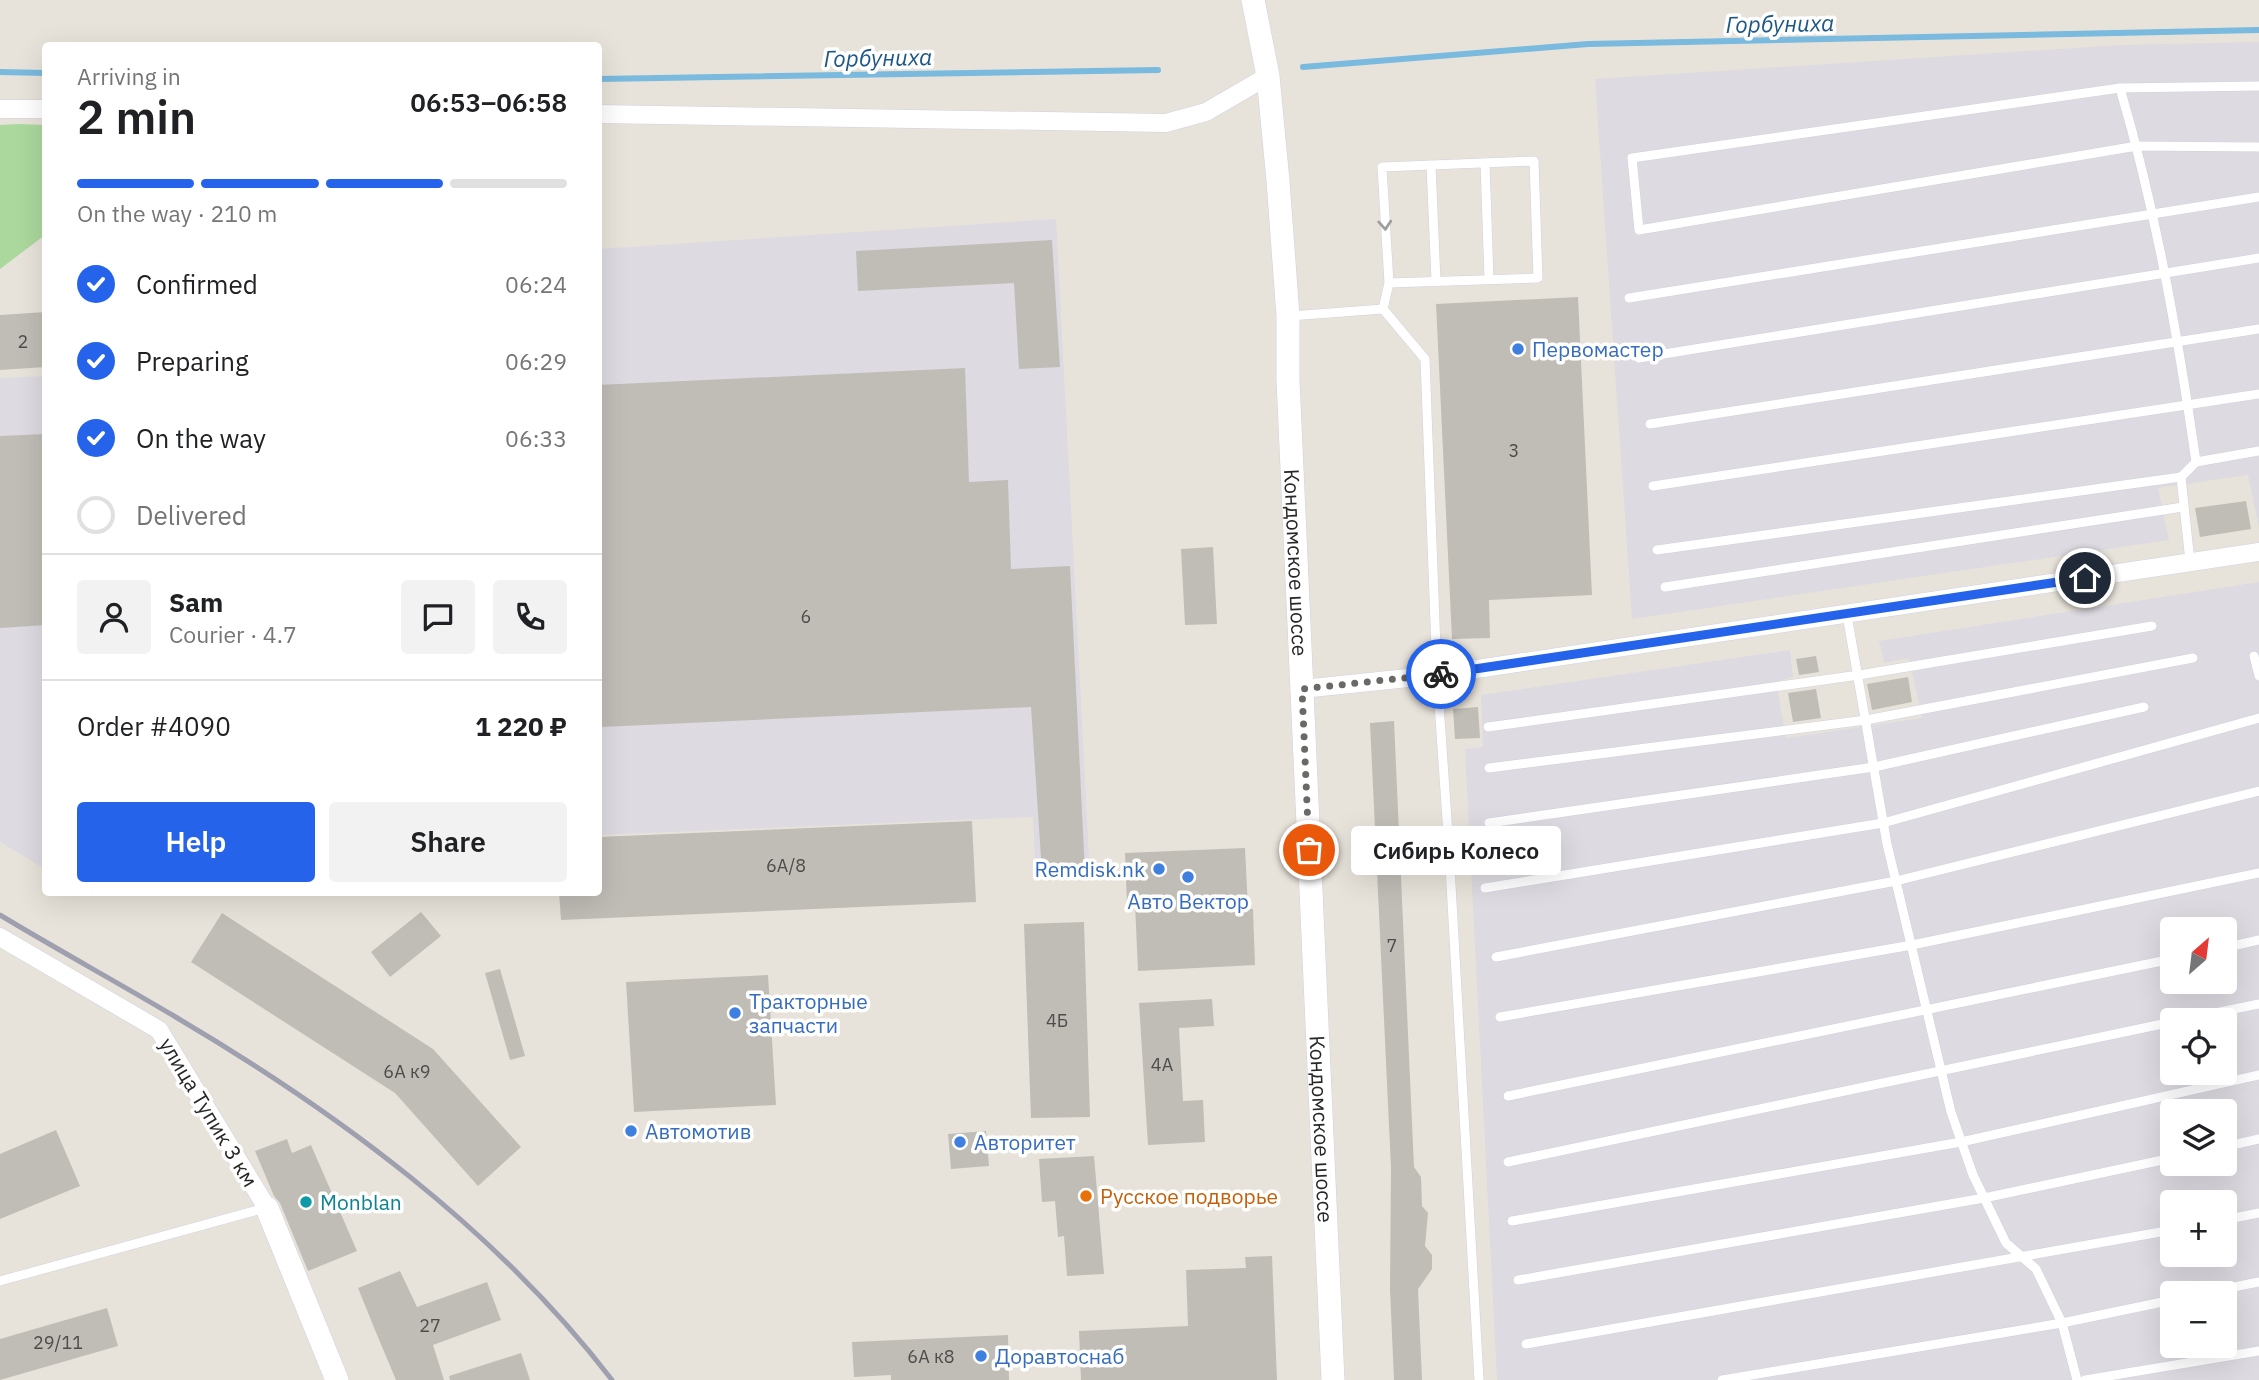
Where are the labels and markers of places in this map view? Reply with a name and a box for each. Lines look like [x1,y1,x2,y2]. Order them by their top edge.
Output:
place label: Первомастер [1532,335,1664,363]
marker: Первомастер [1510,341,1526,357]
pin [2055,548,2115,608]
pin [1279,820,1339,880]
callout: Сибирь Колесо [1351,826,1561,874]
place label: Remdisk.nk [1035,855,1145,883]
marker: Remdisk.nk [1151,861,1167,877]
marker: Авто Вектор [1180,869,1196,885]
place label: Авто Вектор [1127,887,1249,915]
place label: Тракторные запчасти [749,987,868,1039]
marker: Тракторные запчасти [727,1005,743,1021]
place label: Автомотив [645,1117,751,1145]
marker: Автомотив [623,1123,639,1139]
place label: Авторитет [974,1128,1076,1156]
marker: Авторитет [952,1134,968,1150]
place label: Русское подворье [1100,1182,1278,1210]
place label: Monblan [320,1188,402,1216]
marker: Русское подворье [1078,1188,1094,1204]
marker: Monblan [298,1194,314,1210]
place label: Доравтоснаб [995,1342,1124,1370]
marker: Доравтоснаб [973,1348,989,1364]

